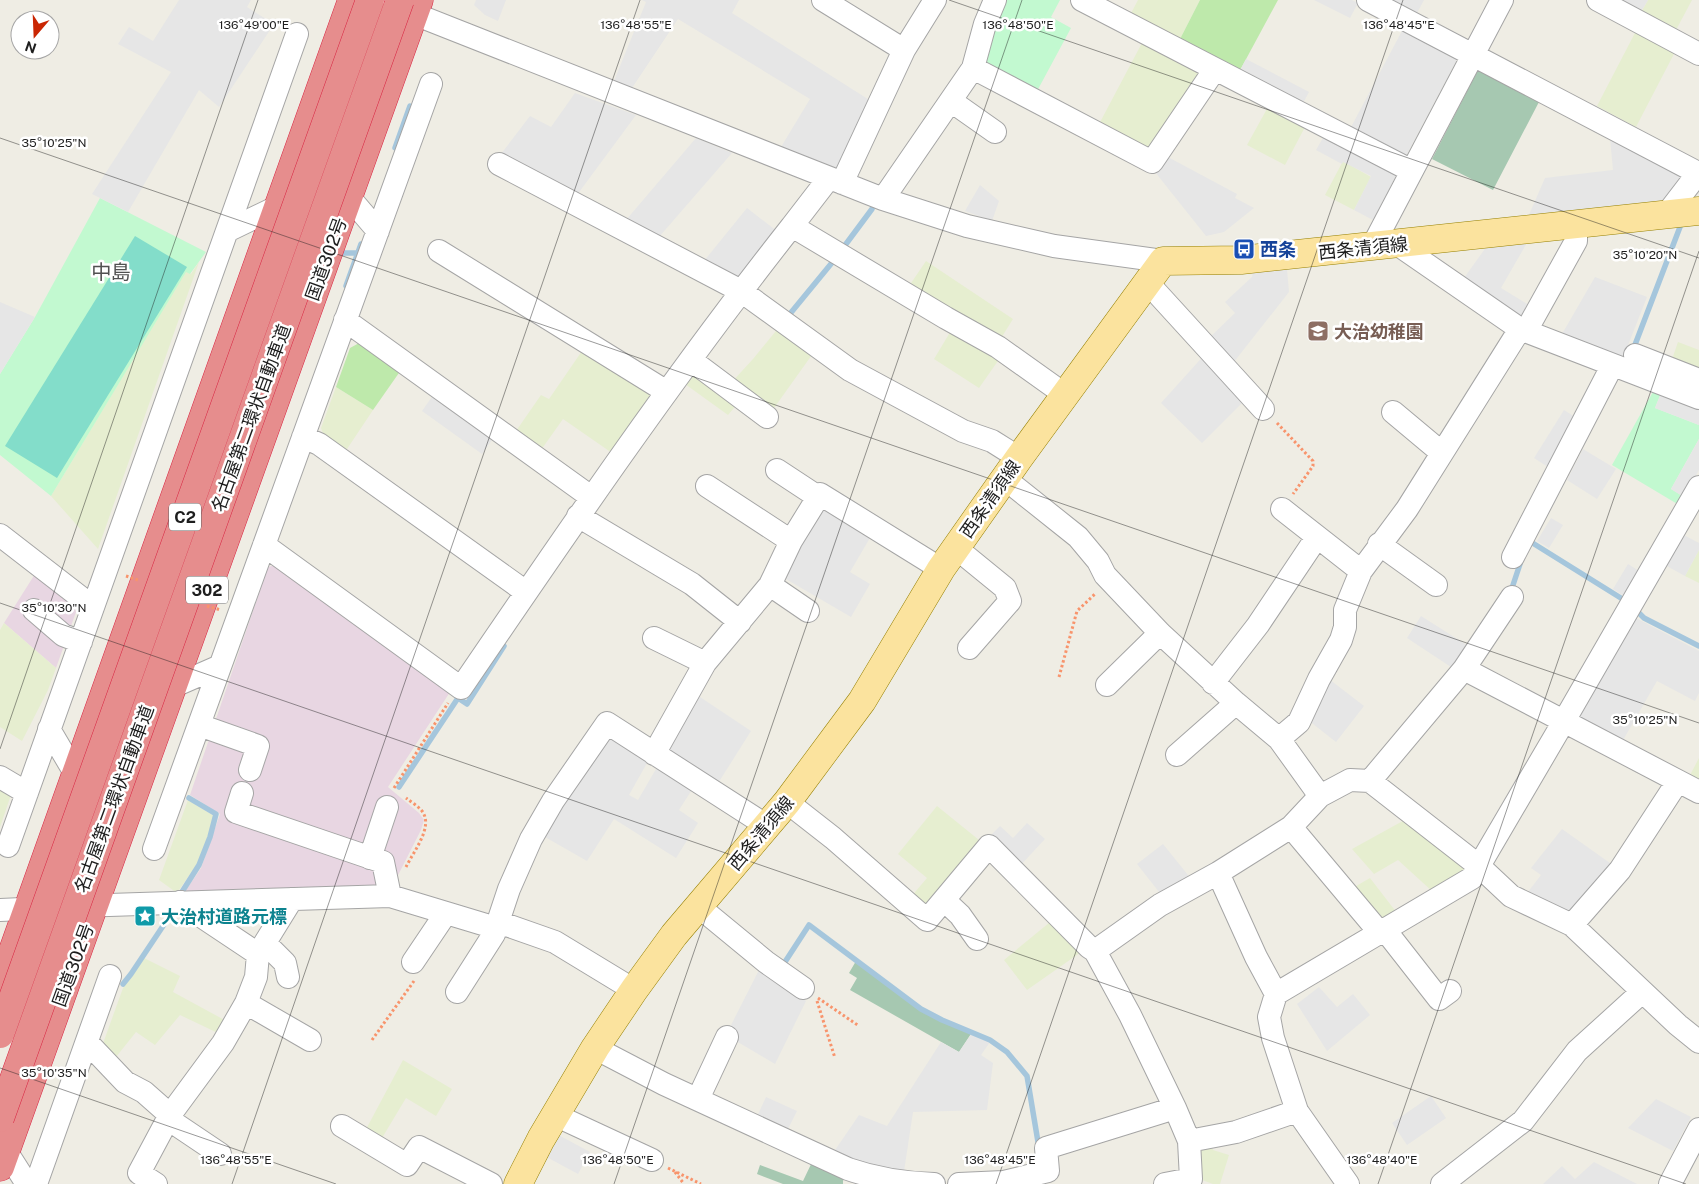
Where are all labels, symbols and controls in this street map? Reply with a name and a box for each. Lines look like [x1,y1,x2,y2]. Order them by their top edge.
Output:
north arrow [10,10,60,60]
text: 136°49'00"E [219,18,289,32]
text: 136°48'55"E [600,18,672,32]
text: 136°48'50"E [982,18,1054,32]
text: 136°48'45"E [1363,18,1435,32]
text: N [23,38,39,57]
text: 35°10'25"N [22,136,87,150]
street label: 国道302号 [301,215,351,303]
street label: 西条清須線 [1317,233,1409,263]
bus stop icon: 西条 [1232,237,1256,261]
place label: 西条 [1260,239,1296,260]
text: 35°10'20"N [1613,248,1677,262]
district label: 中島 [91,260,131,284]
school or university icon: 大治幼稚園 [1306,319,1330,343]
street label: 名古屋第二環状自動車道 [207,321,295,515]
place label: 大治幼稚園 [1334,321,1424,342]
street label: 西条清須線 [956,456,1024,542]
road number: C2 [169,504,201,530]
road number: 302 [186,576,228,604]
text: 35°10'30"N [22,601,87,615]
street label: 名古屋第二環状自動車道 [70,702,158,896]
text: 35°10'25"N [1613,713,1678,727]
street label: 西条清須線 [724,792,798,874]
place icon: 大治村道路元標 [133,904,157,928]
place label: 大治村道路元標 [161,906,287,927]
street label: 国道302号 [48,921,98,1009]
text: 35°10'35"N [21,1066,87,1080]
text: 136°48'55"E [200,1153,272,1167]
text: 136°48'50"E [582,1153,654,1167]
text: 136°48'45"E [964,1153,1036,1167]
text: 136°48'40"E [1346,1153,1418,1167]

